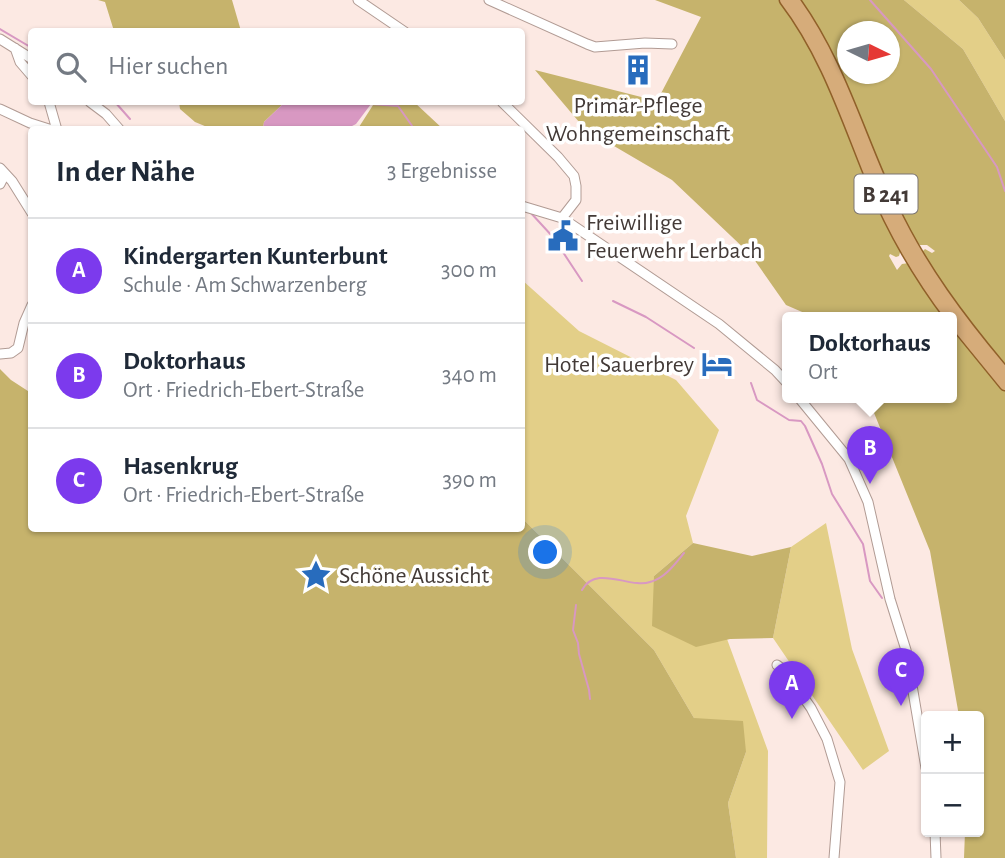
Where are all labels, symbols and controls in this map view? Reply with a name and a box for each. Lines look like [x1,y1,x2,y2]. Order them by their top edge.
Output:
north arrow [837,21,900,84]
search box [28,28,525,105]
icon: search [52,48,90,86]
text: Hier suchen [108,53,229,79]
building icon: Primär-Pflege Wohngemeinschaft [621,53,655,87]
place label: Primär-Pflege Wohngemeinschaft [546,94,731,146]
text: In der Nähe [56,157,195,187]
text: 3 Ergebnisse [387,160,497,183]
road number: B 241 [854,174,917,214]
place label: Freiwillige Feuerwehr Lerbach [586,211,762,263]
public building icon: Freiwillige Feuerwehr Lerbach [546,219,580,253]
text: Kindergarten Kunterbunt [123,243,388,269]
text: A [72,259,86,282]
text: 300 m [441,259,497,282]
text: Schule · Am Schwarzenberg [123,274,367,297]
popup [782,312,957,403]
text: Doktorhaus [808,330,931,356]
hotel icon: Hotel Sauerbrey [700,347,734,381]
text: Doktorhaus [123,348,246,374]
place label: Hotel Sauerbrey [544,353,694,377]
text: Ort [808,361,838,384]
text: B [72,364,86,387]
text: 340 m [442,364,497,387]
text: Ort · Friedrich-Ebert-Straße [123,379,364,402]
pin: B [847,426,893,484]
text: Hasenkrug [123,453,238,479]
text: C [73,469,85,492]
text: 390 m [442,469,497,492]
text: Ort · Friedrich-Ebert-Straße [123,484,364,507]
your location [528,535,562,569]
place icon: Schöne Aussicht [299,558,333,592]
place label: Schöne Aussicht [339,564,489,588]
pin: C [878,648,924,706]
pin: A [769,661,815,719]
map controls [921,711,984,837]
button: + [921,711,984,774]
button: − [921,774,984,837]

